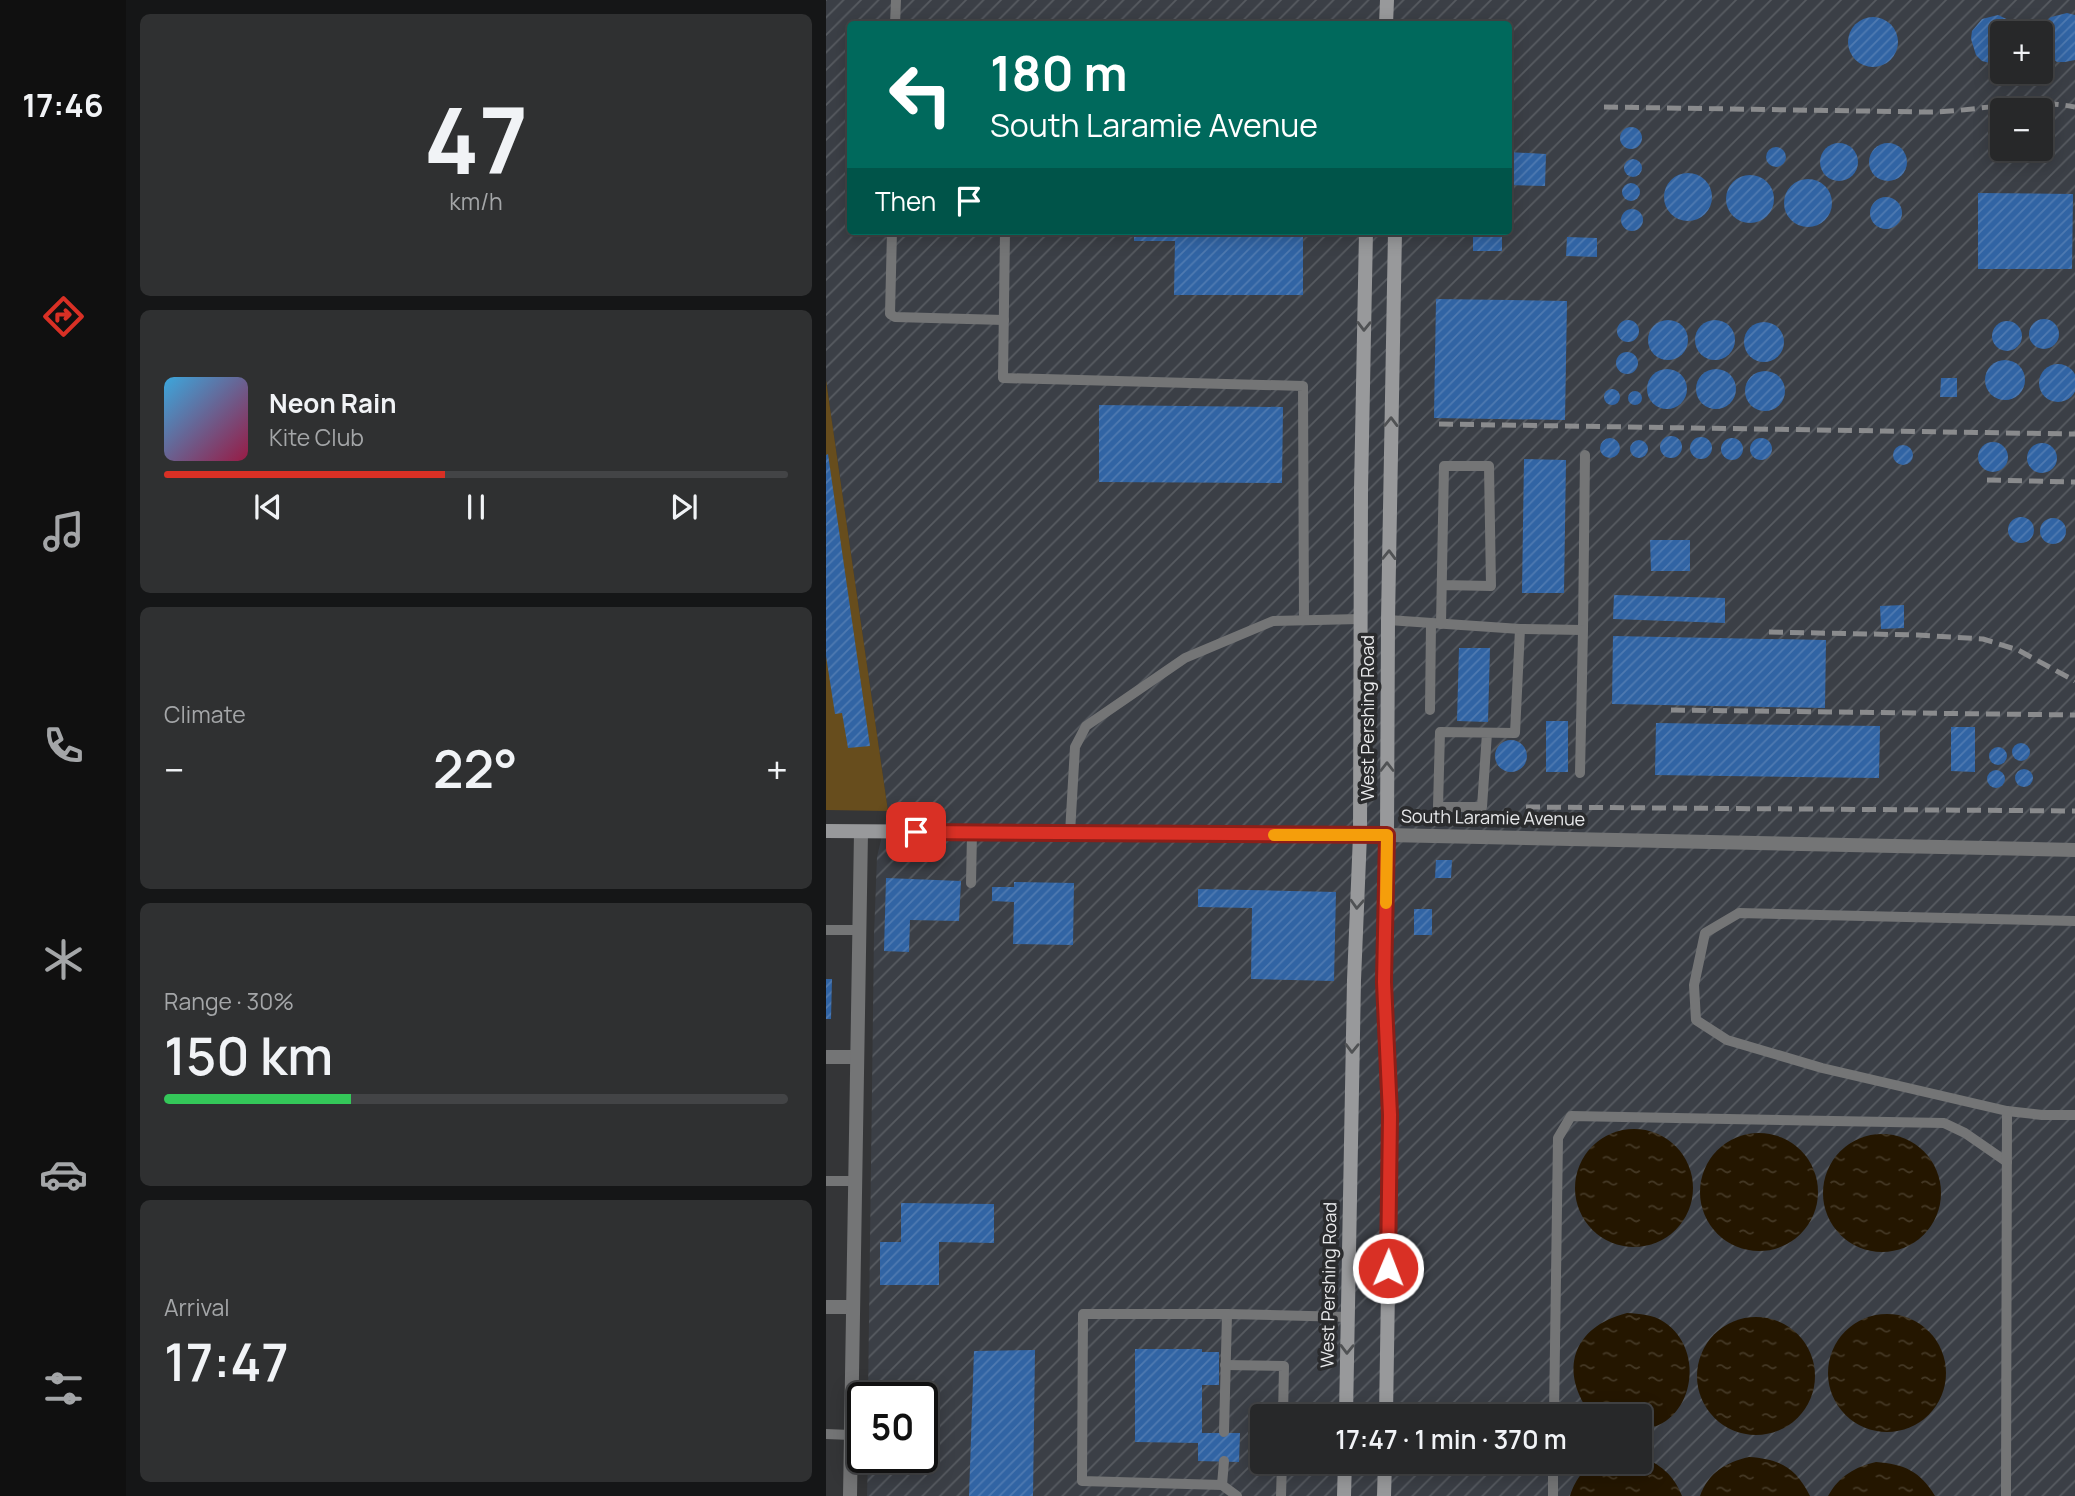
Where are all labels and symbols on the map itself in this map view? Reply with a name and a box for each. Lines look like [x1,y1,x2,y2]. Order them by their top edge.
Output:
one-way arrow [1356,321,1371,332]
one-way arrow [1383,417,1399,427]
one-way arrow [1381,549,1396,560]
street label: West Pershing Road [1355,635,1379,801]
one-way arrow [1379,761,1395,772]
pin [886,802,946,862]
street label: South Laramie Avenue [1401,803,1585,831]
one-way arrow [1350,898,1365,909]
one-way arrow [1345,1043,1360,1054]
street label: West Pershing Road [1315,1202,1341,1368]
position arrow [1351,1231,1425,1305]
one-way arrow [1340,1344,1355,1355]
speed limit sign: 50 [847,1382,938,1473]

